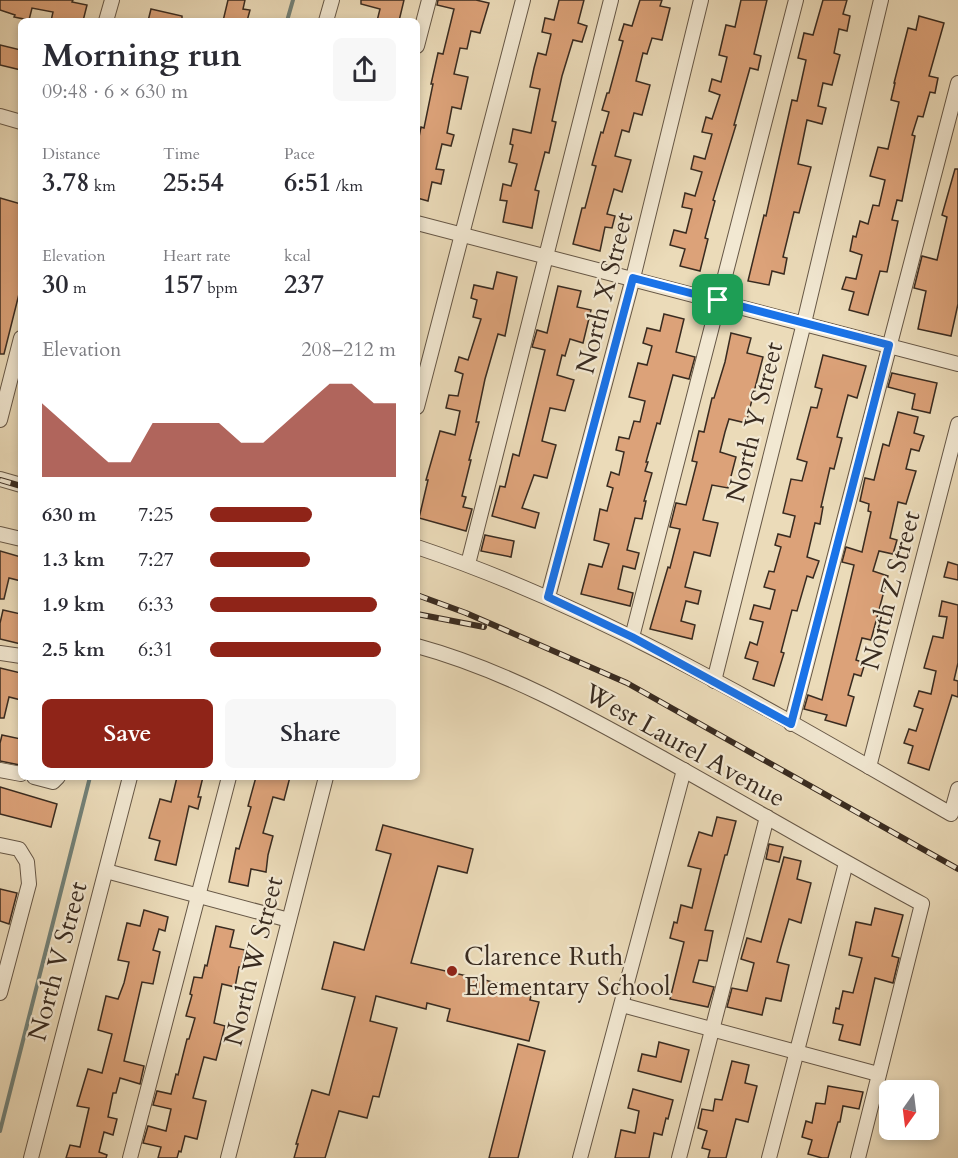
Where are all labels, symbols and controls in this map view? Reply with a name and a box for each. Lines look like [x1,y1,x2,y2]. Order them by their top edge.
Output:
text: Morning run [42,33,242,78]
button: share [333,38,396,101]
text: 09:48 · 6 × 630 m [42,78,188,105]
text: Distance [42,143,100,165]
text: Time [163,143,200,165]
text: Pace [284,143,315,165]
text: 3.78 [42,165,90,200]
text: 25:54 [163,165,224,200]
text: 6:51 [284,165,332,200]
text: km [90,175,116,197]
text: /km [332,175,363,197]
street label: North X Street [568,209,641,377]
text: Elevation [42,245,106,267]
text: Heart rate [163,245,231,267]
text: kcal [284,245,311,267]
text: 30 [42,267,69,302]
text: 157 [163,267,203,302]
text: 237 [284,267,324,302]
pin [692,274,743,325]
text: m [69,277,86,299]
text: bpm [203,277,238,299]
icon: arrive [701,283,734,316]
text: Elevation [42,336,121,363]
text: 208–212 m [301,336,396,363]
street label: North Y Street [718,338,791,506]
text: 630 m [42,501,97,528]
text: 7:25 [138,501,174,528]
street label: North Z Street [852,507,929,674]
text: 1.3 km [42,546,105,573]
text: 7:27 [138,546,174,573]
text: 1.9 km [42,591,105,618]
text: 6:33 [138,591,174,618]
text: 2.5 km [42,636,105,663]
text: 6:31 [138,636,174,663]
street label: West Laurel Avenue [577,675,792,815]
button: Save [42,699,213,768]
button: Share [225,699,396,768]
street label: North W Street [216,873,291,1049]
street label: North V Street [19,877,96,1045]
place label: Clarence Ruth Elementary School [464,939,671,1004]
marker: Clarence Ruth Elementary School [445,964,459,978]
north arrow [879,1080,939,1140]
map controls [879,1080,939,1140]

